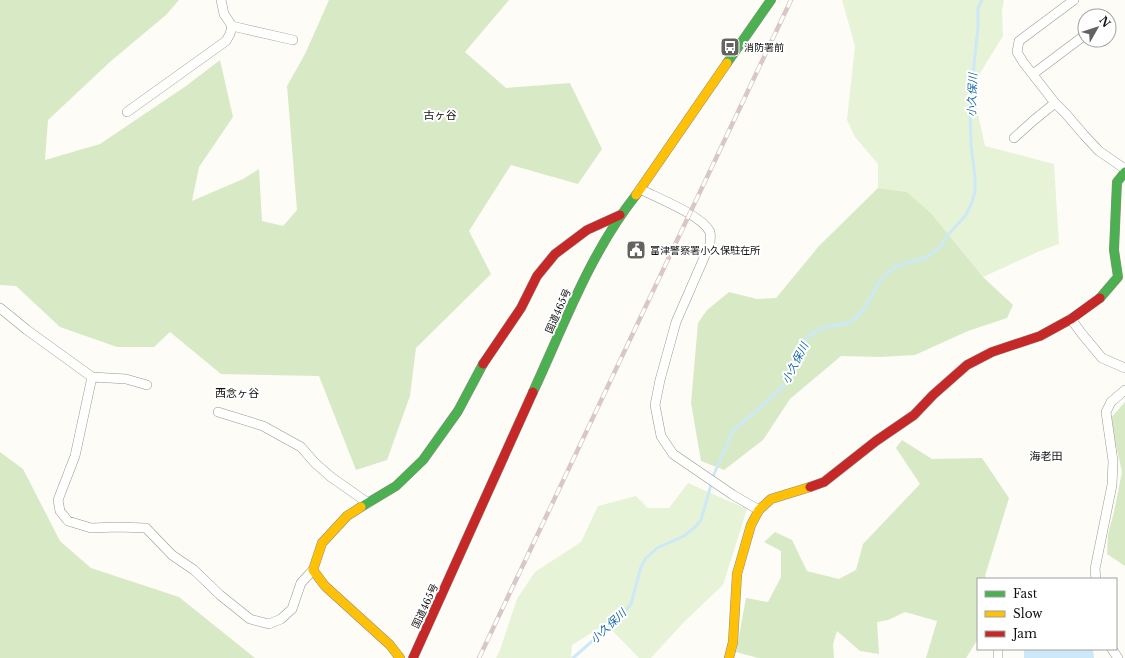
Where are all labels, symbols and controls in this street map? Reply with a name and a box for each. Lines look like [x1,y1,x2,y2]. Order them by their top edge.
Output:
north arrow [1077,8,1117,48]
text: N [1096,13,1114,31]
bus stop icon: 消防署前 [719,36,741,58]
place label: 消防署前 [744,41,784,54]
water label: 小久保川 [964,72,980,117]
district label: 古ヶ谷 [424,108,457,122]
public building icon: 富津警察署小久保駐在所 [625,239,647,261]
place label: 富津警察署小久保駐在所 [650,244,760,257]
street label: 国道465号 [542,286,574,336]
water label: 小久保川 [779,339,812,386]
district label: 西念ヶ谷 [215,386,259,400]
district label: 海老田 [1030,449,1063,463]
legend [977,578,1117,650]
street label: 国道465号 [409,582,441,630]
text: Fast [1013,586,1038,601]
water label: 小久保川 [587,605,630,646]
text: Slow [1013,606,1043,621]
text: Jam [1011,626,1037,641]

